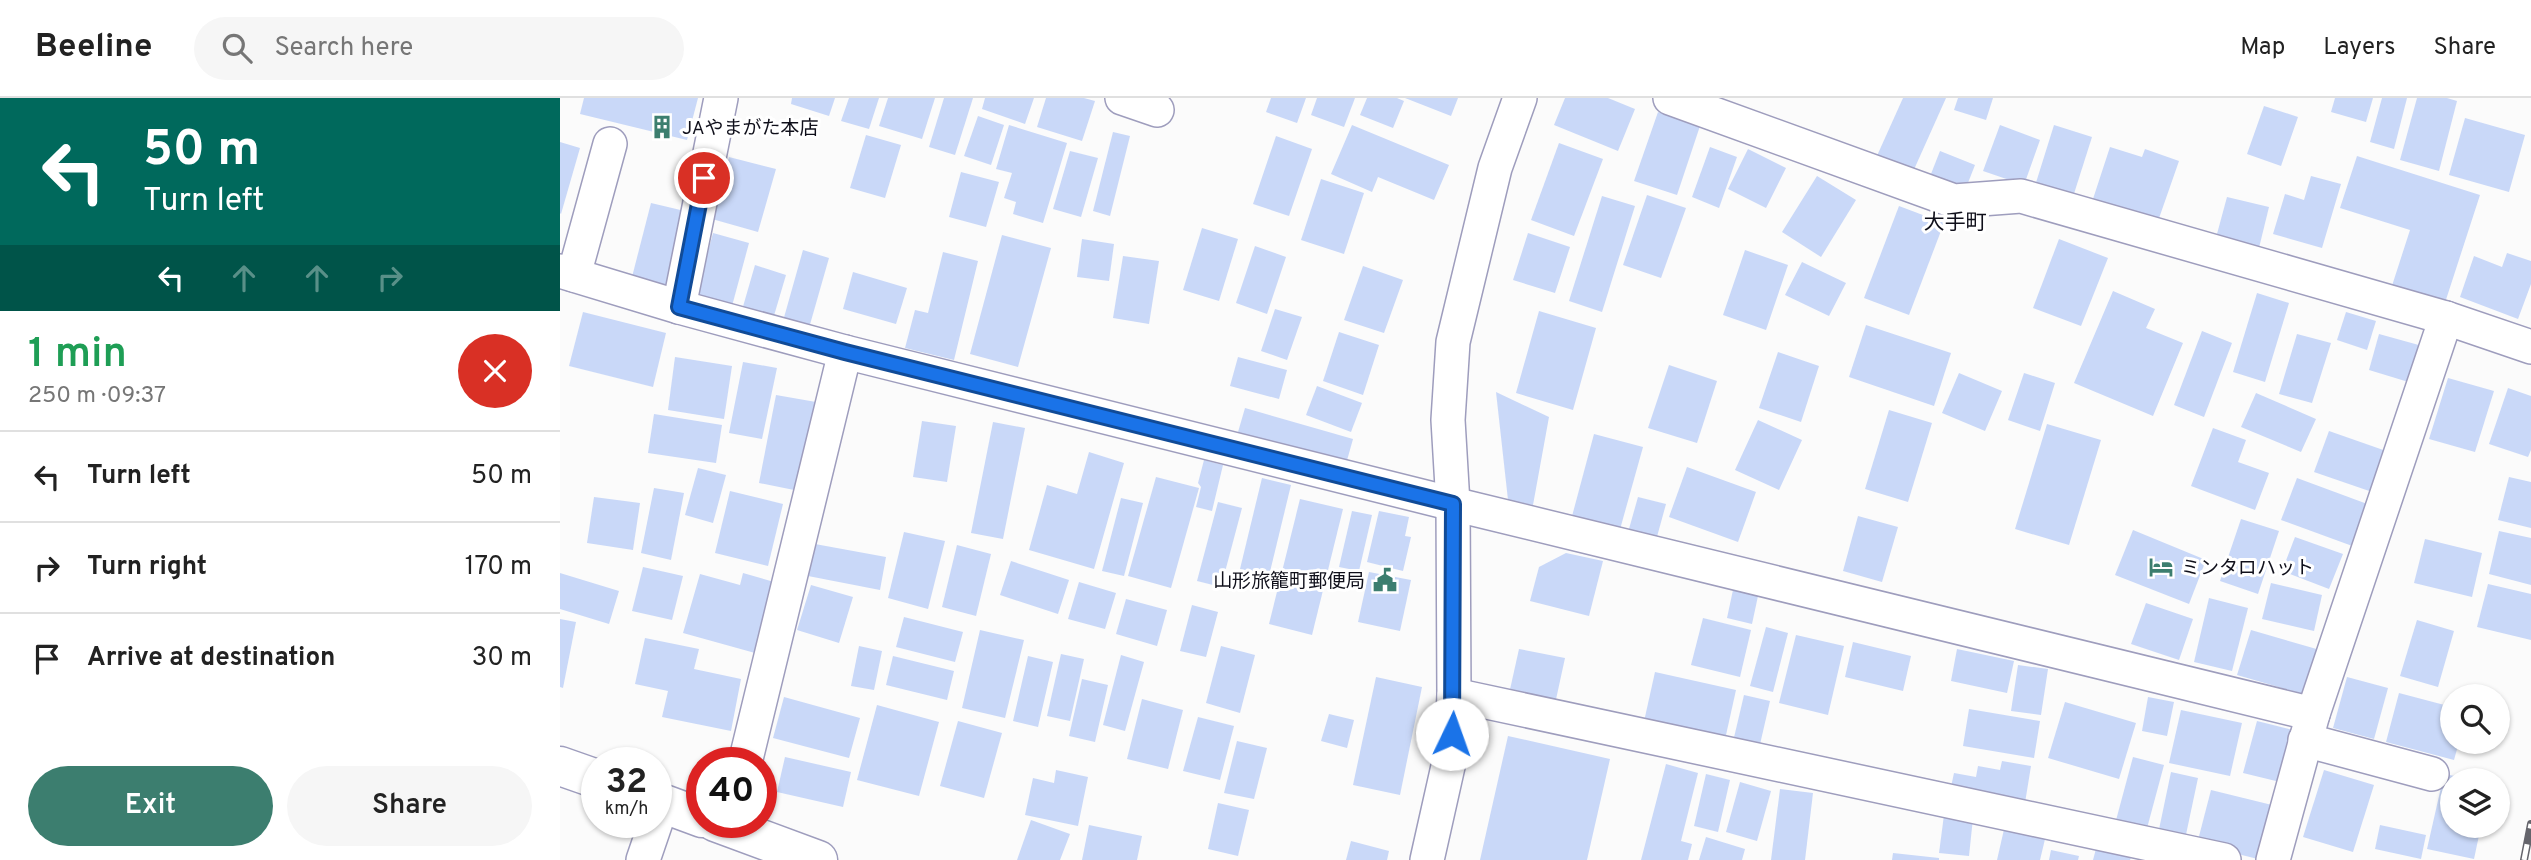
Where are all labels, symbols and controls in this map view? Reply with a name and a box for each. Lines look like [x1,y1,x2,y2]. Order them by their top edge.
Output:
search box [194,17,684,80]
text: Beeline [35,27,152,69]
icon: search [218,29,256,67]
text: Search here [274,32,413,65]
text: Map [2240,33,2285,63]
text: Layers [2323,33,2395,63]
text: Share [2433,33,2496,63]
building icon: JAやまがた本店 [648,113,676,141]
place label: JAやまがた本店 [682,117,819,141]
text: 50 m [143,121,260,183]
icon: left [28,126,119,217]
pin [674,148,734,208]
icon: arrive [685,159,723,197]
text: Turn left [143,182,264,222]
district label: 大手町 [1924,210,1987,237]
icon: left [152,259,190,297]
icon: ahead [225,259,263,297]
icon: ahead [298,259,336,297]
icon: right [371,259,409,297]
text: 1 min [28,329,127,382]
button: close [458,334,532,408]
text: 250 m · 09:37 [28,382,166,411]
icon: left [28,458,66,496]
text: Turn left [87,460,191,493]
text: 50 m [471,460,532,493]
icon: right [28,549,66,587]
text: Turn right [87,551,207,584]
text: 170 m [465,551,532,584]
hotel icon: ミンタロハット [2147,553,2175,581]
place label: ミンタロハット [2181,557,2314,581]
public building icon: 山形旅籠町郵便局 [1371,566,1399,594]
place label: 山形旅籠町郵便局 [1213,570,1365,594]
icon: arrive [28,640,66,678]
text: Arrive at destination [87,642,335,675]
text: 30 m [472,642,532,675]
map controls [2440,684,2510,838]
button: search [2440,684,2510,754]
position arrow [1415,697,1489,771]
speed limit sign: 40 [686,747,777,838]
text: 32 [606,761,647,805]
button: Exit [28,766,273,846]
button: Share [287,766,532,846]
button: layers [2440,768,2510,838]
text: km/h [605,798,648,821]

